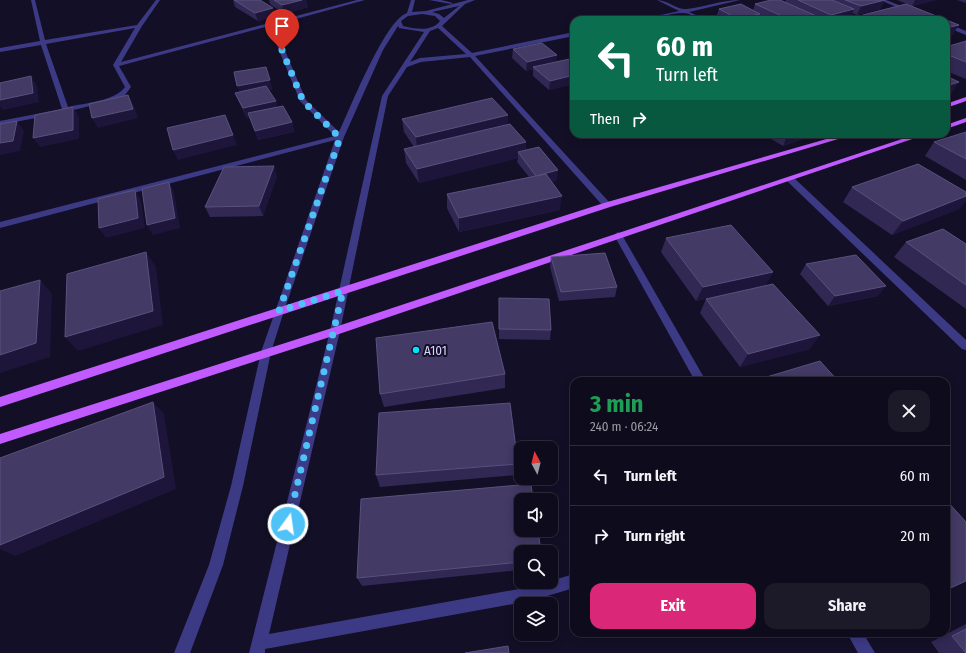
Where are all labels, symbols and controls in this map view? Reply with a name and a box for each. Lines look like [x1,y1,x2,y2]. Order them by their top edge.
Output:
pin [265,9,299,50]
icon: arrive [271,15,293,37]
text: 60 m [656,30,713,63]
icon: left [590,32,642,84]
text: Turn left [656,64,718,86]
icon: right [628,108,650,130]
text: Then [590,110,620,128]
place label: A101 [424,343,447,358]
marker: A101 [411,345,421,355]
text: 3 min [590,390,643,418]
button: close [888,390,930,432]
text: 240 m · 06:24 [590,419,658,434]
north arrow [514,441,558,485]
map controls [514,441,558,641]
icon: left [590,465,612,487]
text: Turn left [624,467,677,485]
text: 60 m [900,467,930,485]
button: sound [514,493,558,537]
position arrow [267,503,309,545]
icon: right [590,525,612,547]
text: Turn right [624,527,685,545]
text: 20 m [901,527,930,545]
button: search [514,545,558,589]
button: Exit [590,583,756,629]
button: Share [764,583,930,629]
button: layers [514,597,558,641]

